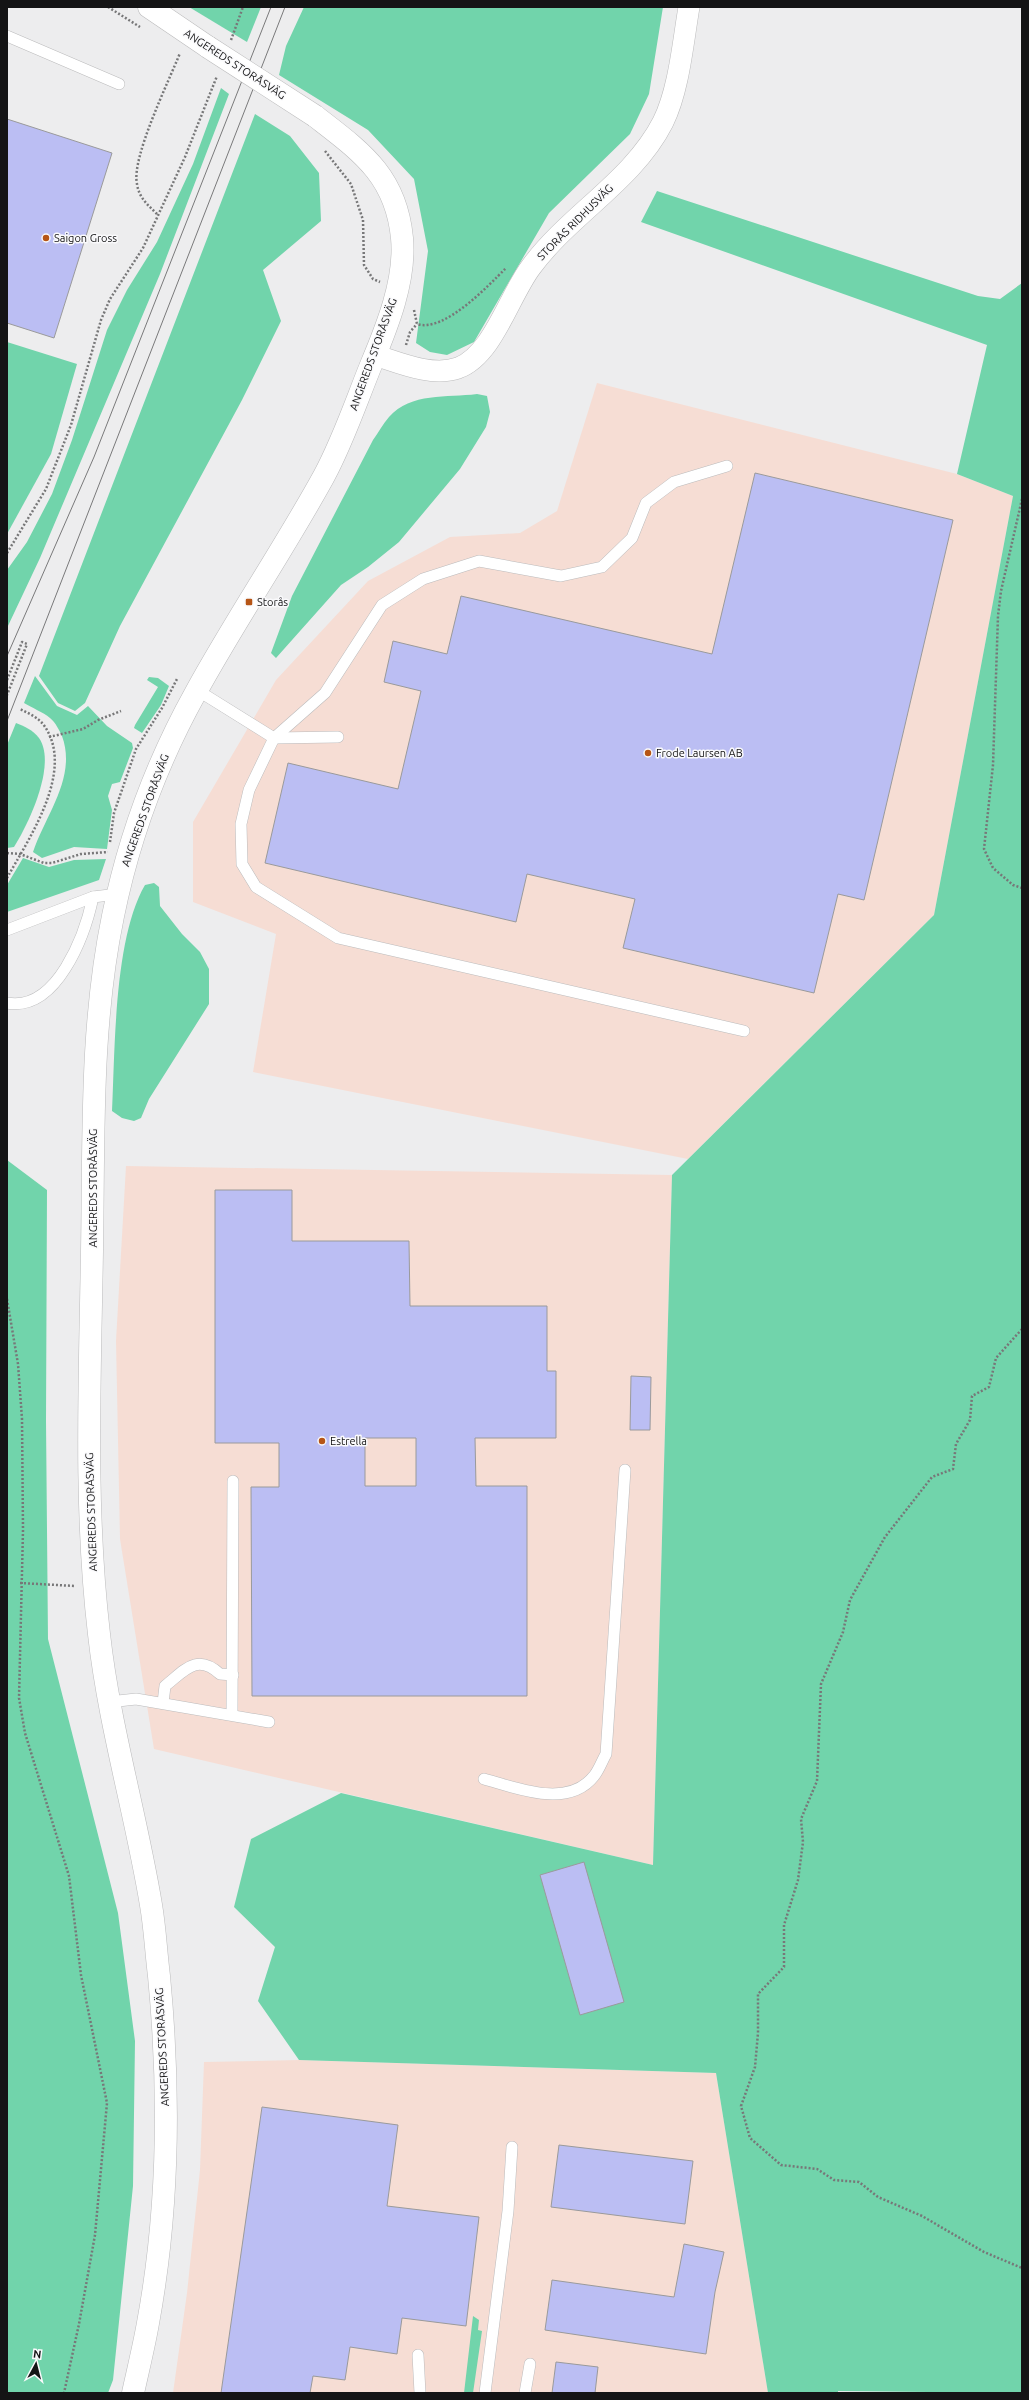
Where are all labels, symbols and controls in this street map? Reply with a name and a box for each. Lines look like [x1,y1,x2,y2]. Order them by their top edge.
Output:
street label: ANGEREDS STORÅSVÄG [182,27,288,101]
street label: STORÅS RIDHUSVÄG [535,182,615,262]
place label: Saigon Gross [54,232,117,244]
marker: Saigon Gross [41,233,51,243]
street label: ANGEREDS STORÅSVÄG [347,296,399,412]
place label: Storås [257,596,288,608]
marker: Storås [244,597,254,607]
place label: Frode Laursen AB [656,747,743,759]
marker: Frode Laursen AB [643,748,653,758]
street label: ANGEREDS STORÅSVÄG [119,752,171,868]
street label: ANGEREDS STORÅSVÄG [87,1129,99,1247]
place label: Estrella [330,1435,367,1447]
marker: Estrella [317,1436,327,1446]
street label: ANGEREDS STORÅSVÄG [83,1452,99,1572]
street label: ANGEREDS STORÅSVÄG [153,1987,171,2107]
north arrow [16,2344,56,2384]
text: N [32,2348,42,2361]

